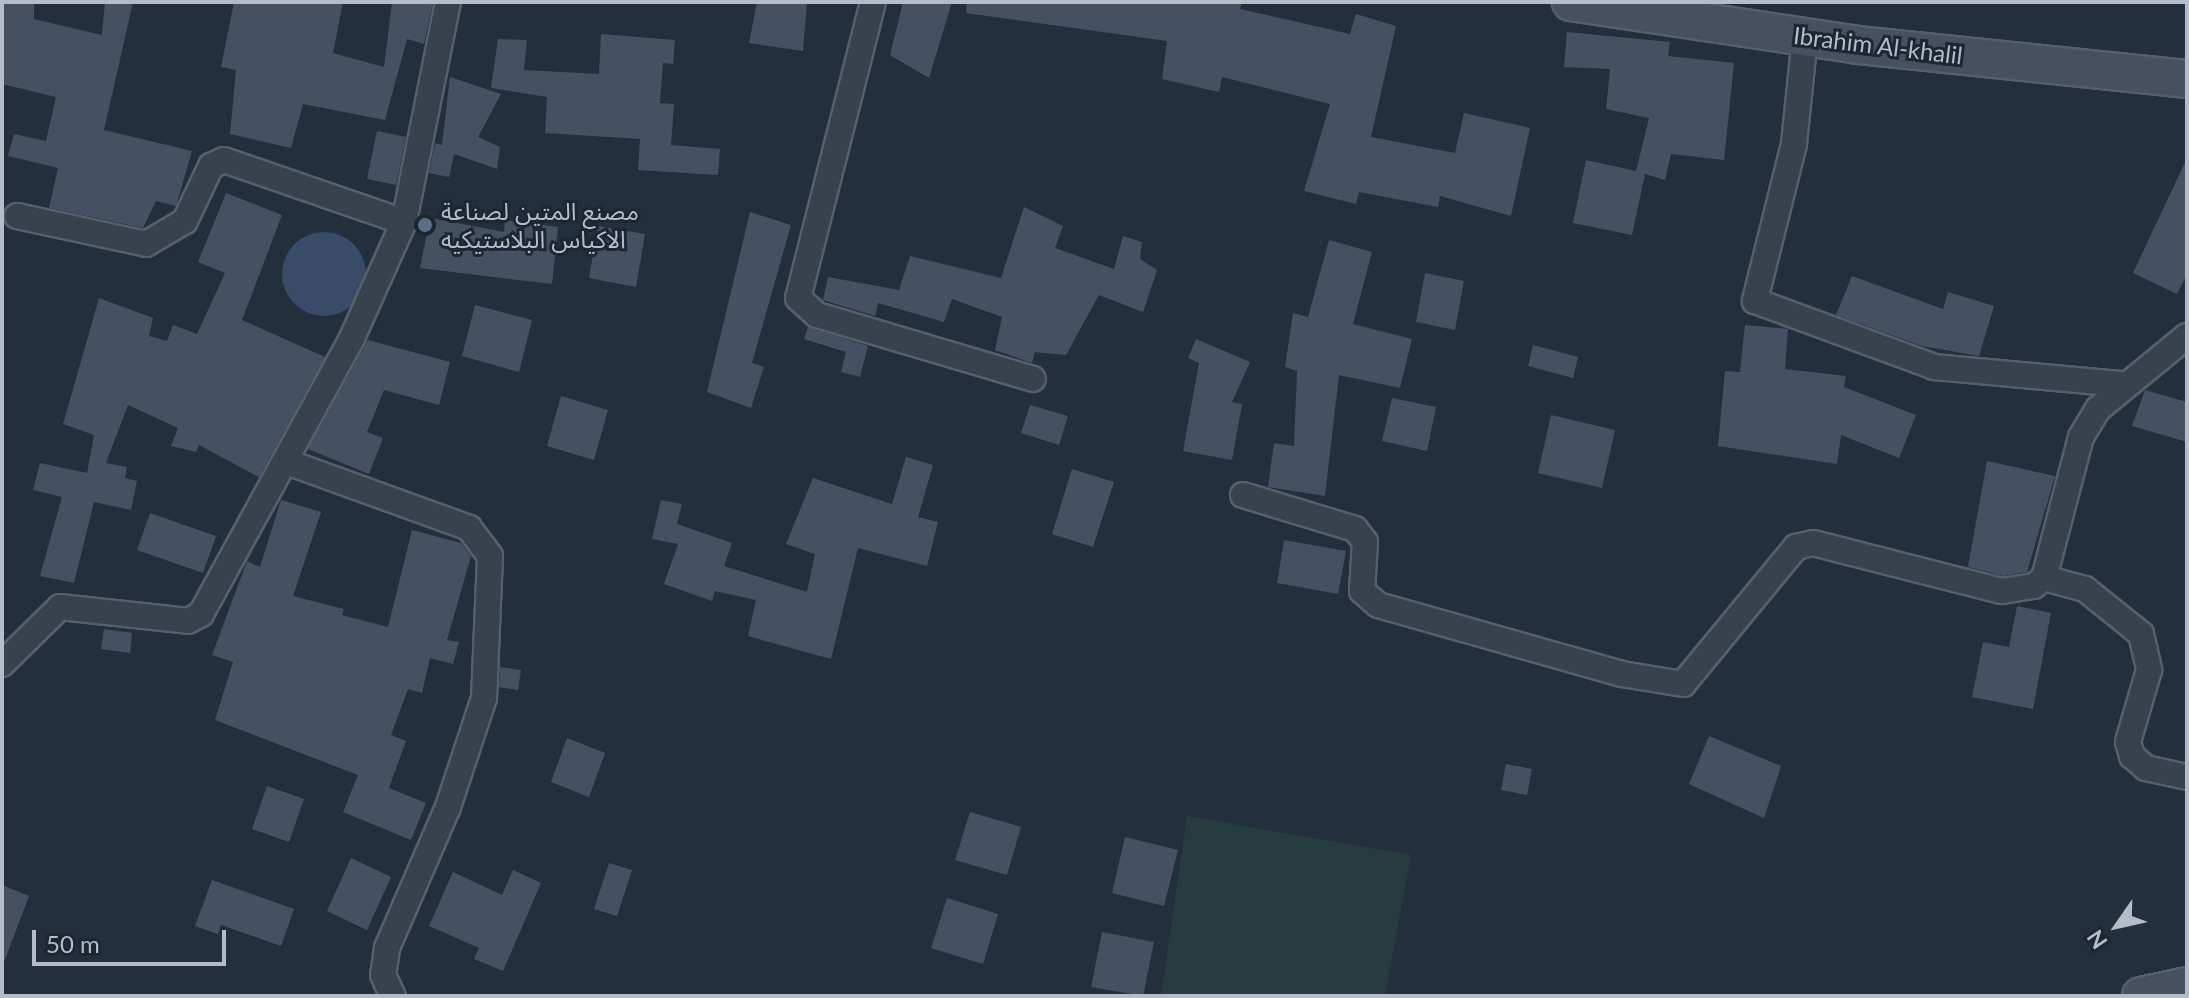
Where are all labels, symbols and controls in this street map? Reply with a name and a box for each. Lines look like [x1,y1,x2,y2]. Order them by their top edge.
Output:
street label: Ibrahim Al-khalil [1791,20,1965,70]
place label: مصنع المتين لصناعة الاكياس البلاستيكيه [441,197,639,253]
marker: مصنع المتين لصناعة الاكياس البلاستيكيه [416,216,434,234]
north arrow [2077,886,2157,966]
scale bar [36,914,230,964]
text: N [2081,925,2113,954]
text: 50 m [46,929,100,958]

